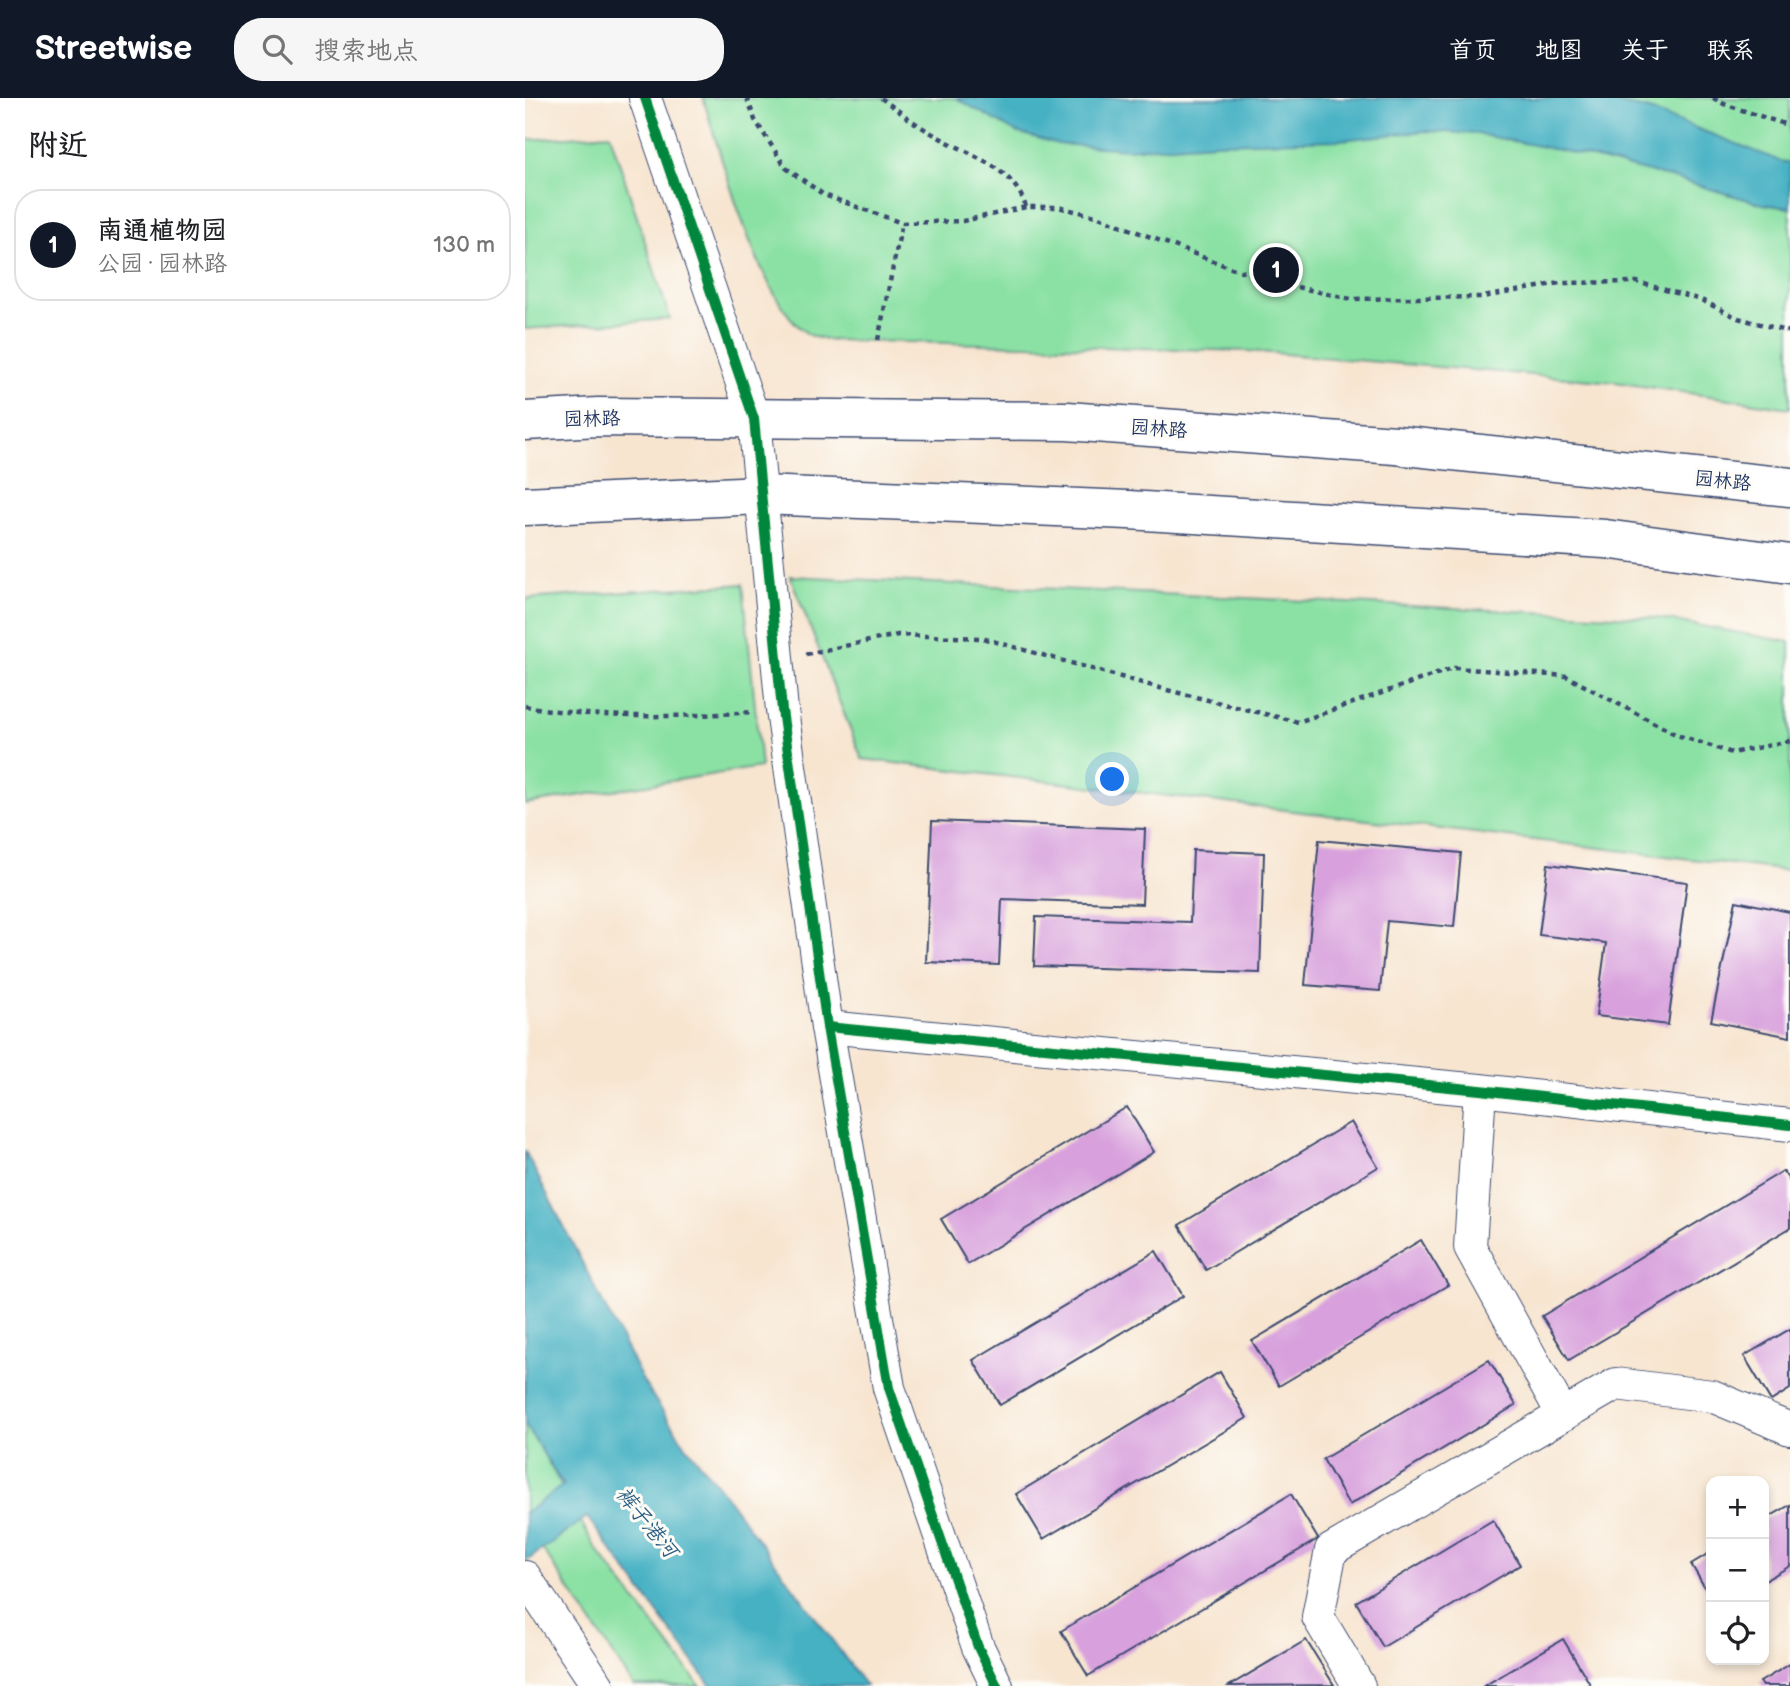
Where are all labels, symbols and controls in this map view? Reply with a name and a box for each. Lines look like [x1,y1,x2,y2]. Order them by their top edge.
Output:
search box [234,18,724,81]
text: Streetwise [35,29,192,69]
icon: search [258,30,296,68]
text: 搜索地点 [314,36,418,67]
text: 首页 [1449,36,1497,65]
text: 地图 [1535,36,1583,65]
text: 关于 [1621,36,1669,65]
text: 联系 [1707,36,1755,65]
text: 附近 [28,128,88,164]
text: 南通植物园 [97,216,227,247]
text: 1 [48,231,58,259]
text: 130 m [433,231,495,259]
pin: 1 [1253,244,1299,296]
text: 公园 · 园林路 [97,250,227,278]
street label: 园林路 [563,408,621,431]
street label: 园林路 [1130,416,1188,443]
street label: 园林路 [1693,467,1752,496]
your location [1095,762,1129,796]
map controls [1706,1476,1769,1665]
button: + [1706,1476,1769,1539]
water label: 裤子港河 [610,1482,685,1565]
button: − [1706,1539,1769,1602]
button: locate [1706,1602,1769,1665]

